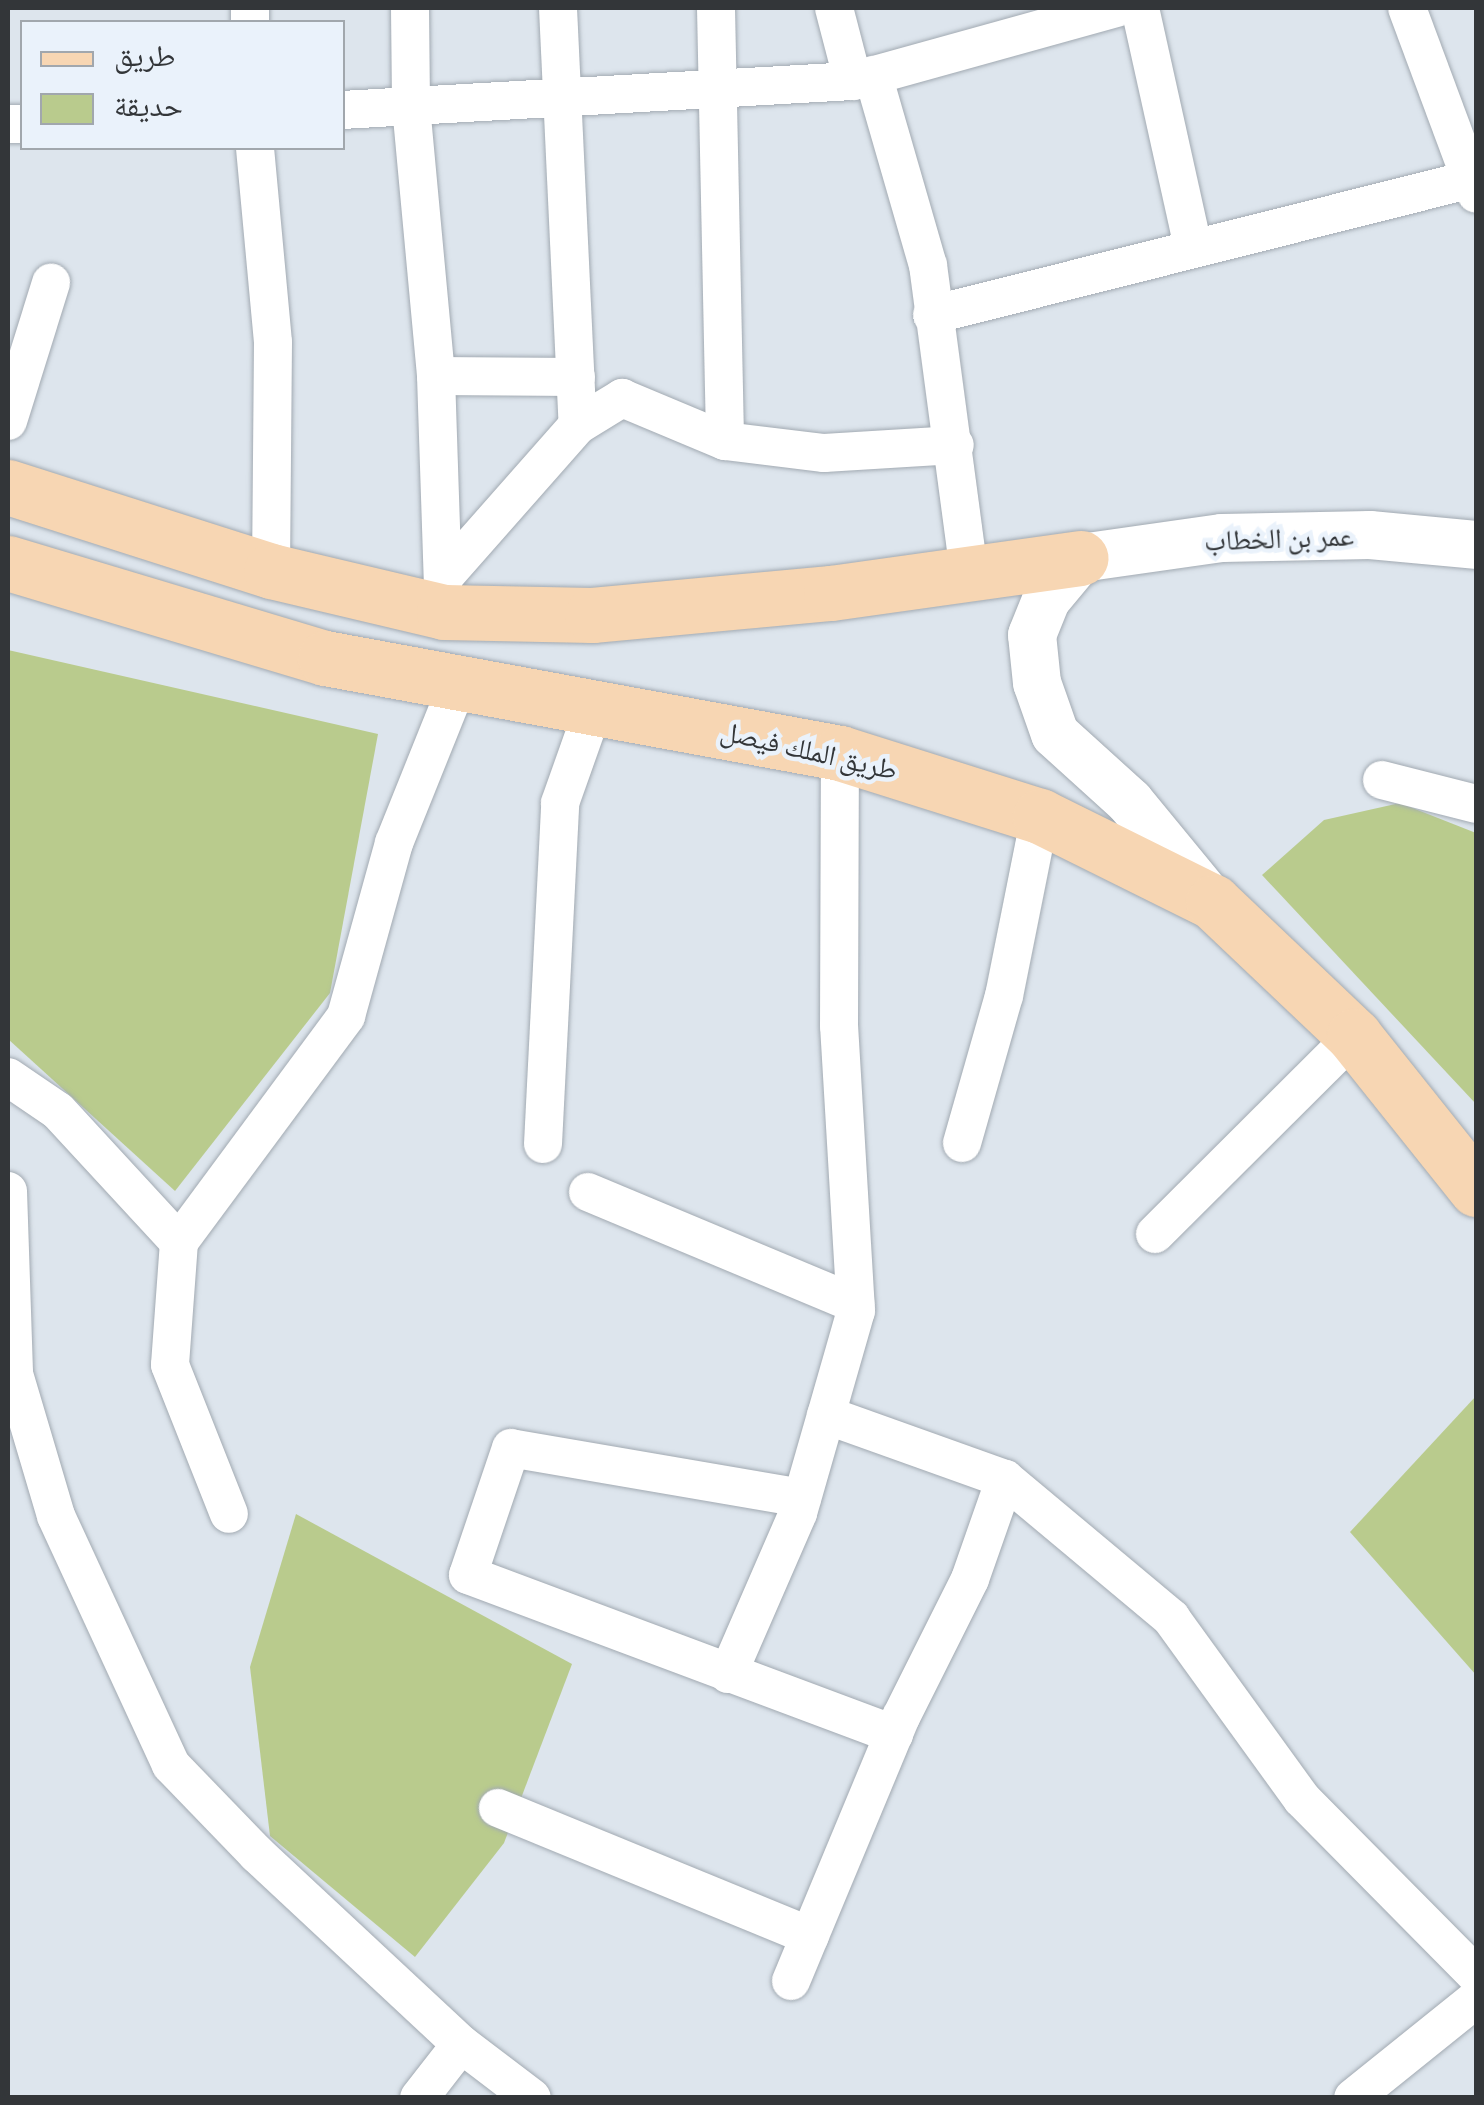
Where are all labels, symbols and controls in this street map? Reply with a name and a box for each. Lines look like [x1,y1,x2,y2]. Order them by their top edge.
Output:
legend [20,20,345,150]
text: طريق [114,35,175,78]
text: حديقة [114,85,183,128]
street label: عمر بن الخطاب [1204,520,1354,558]
street label: طريق الملك فيصل [717,714,901,788]

